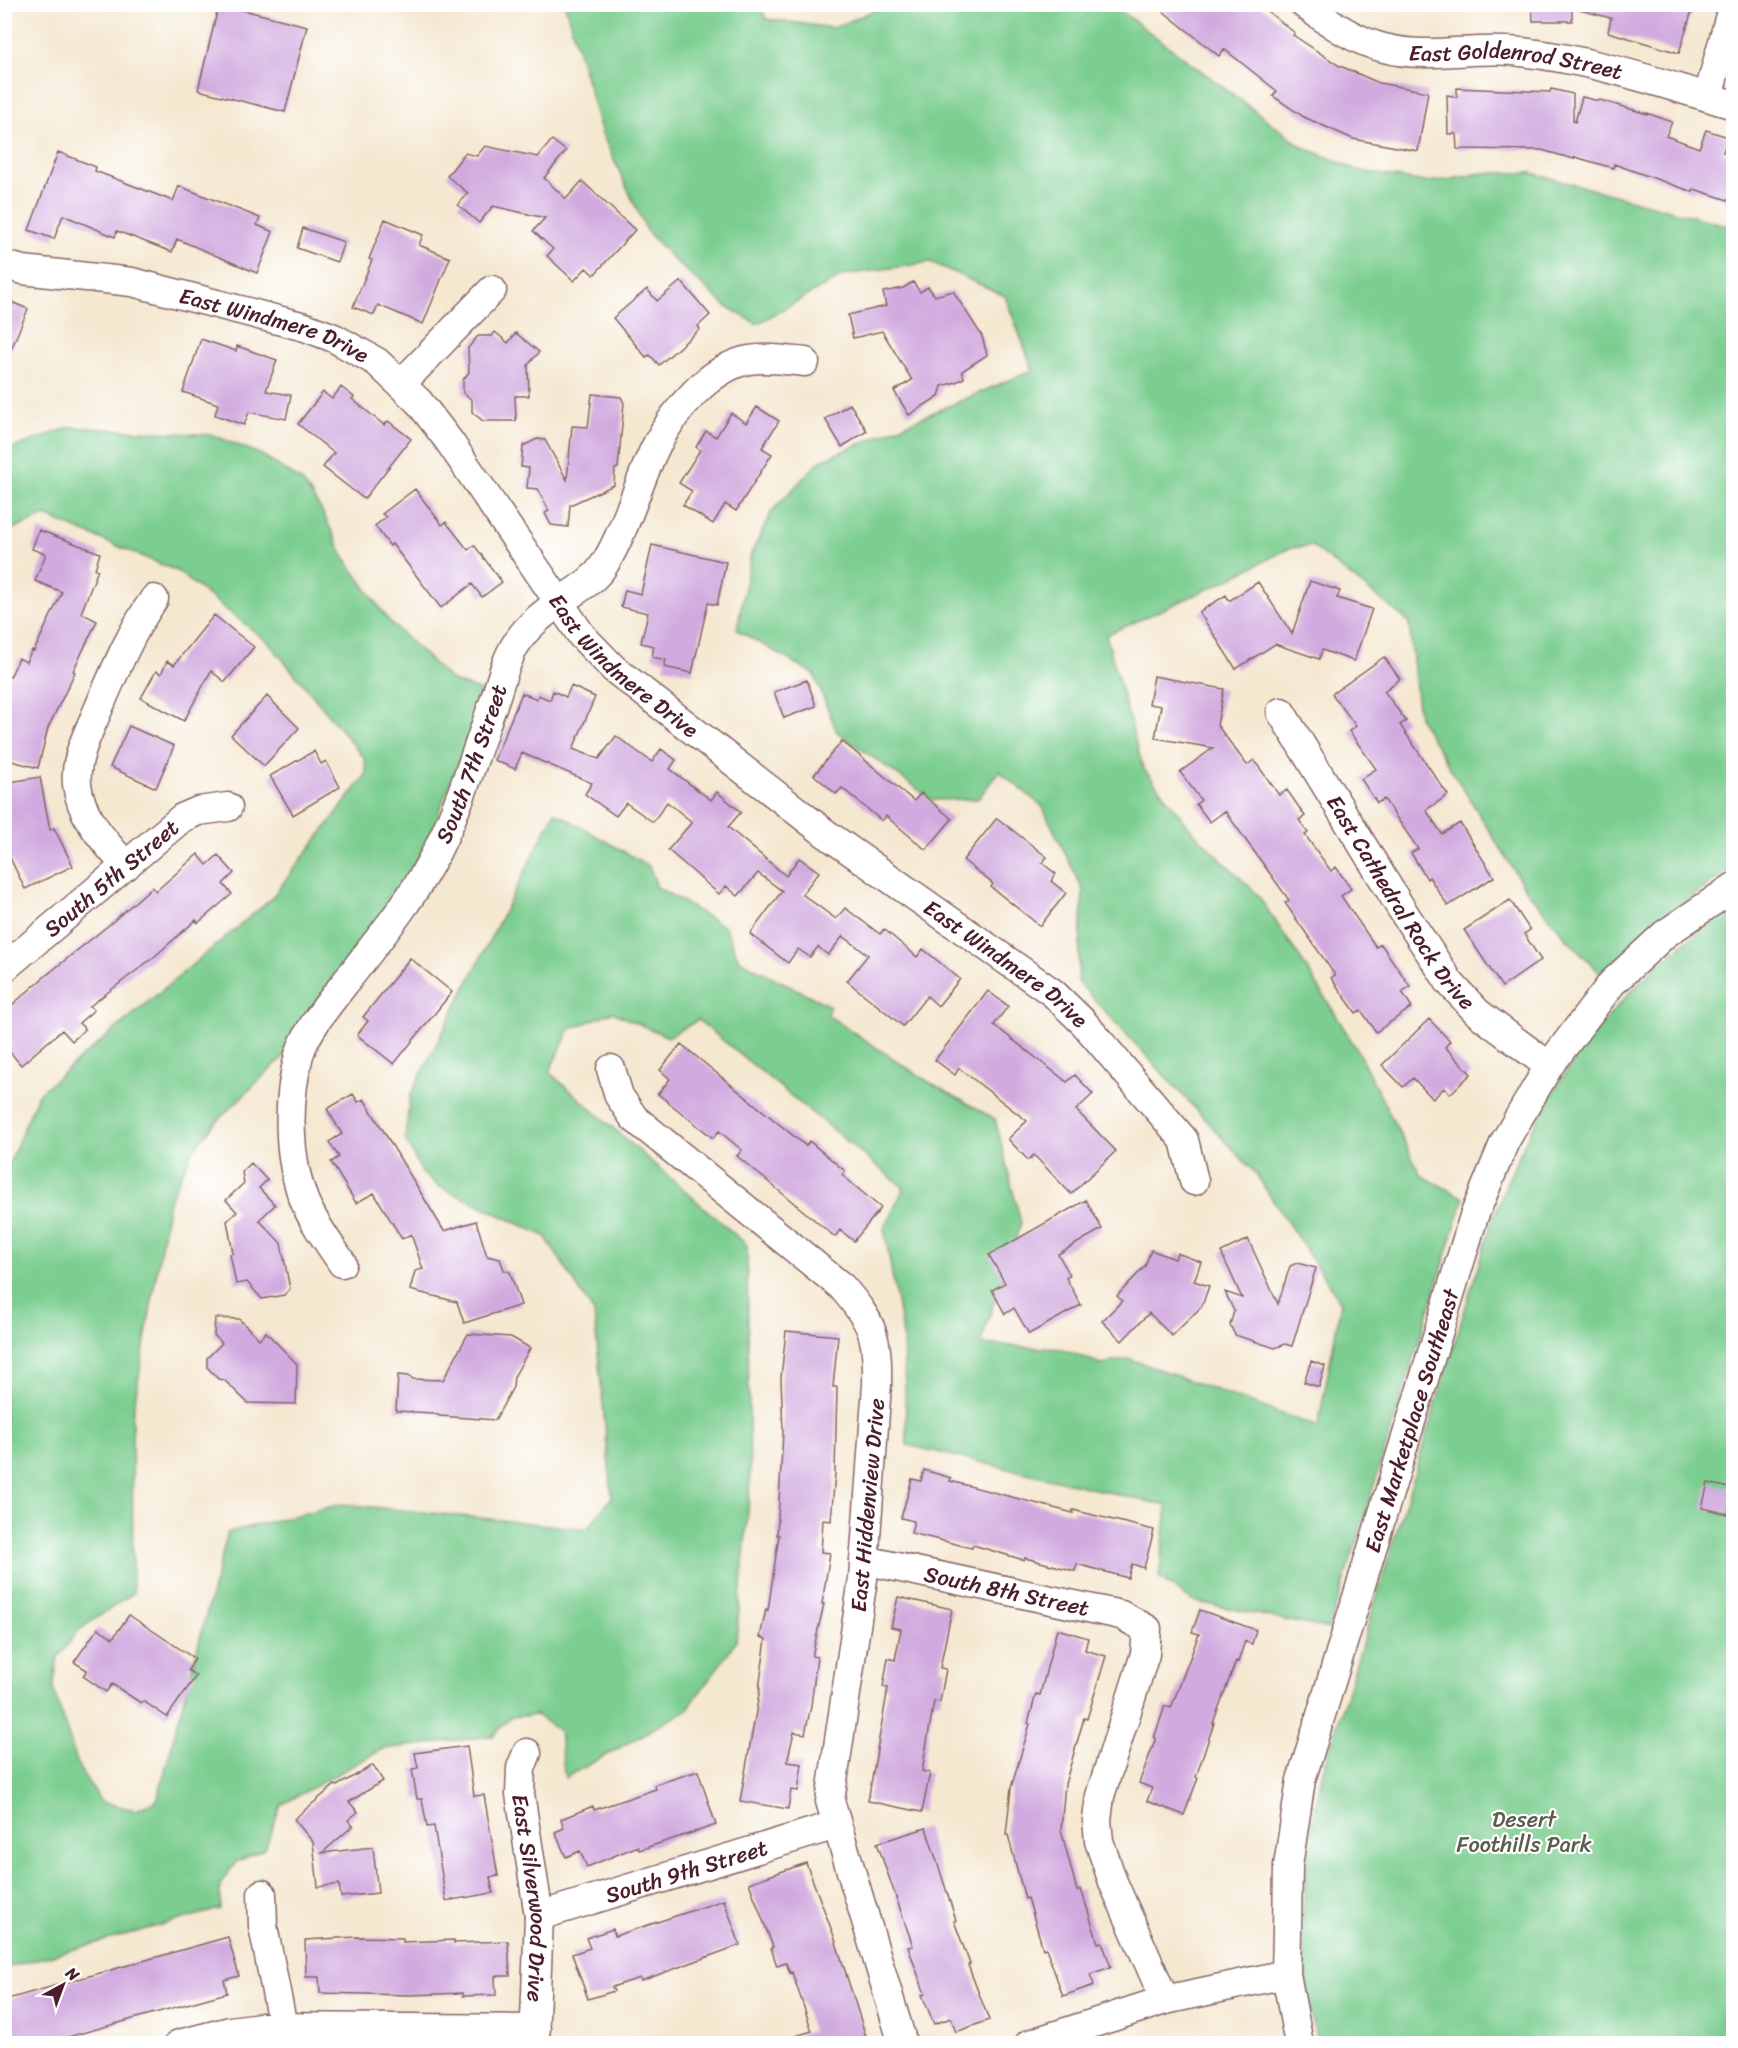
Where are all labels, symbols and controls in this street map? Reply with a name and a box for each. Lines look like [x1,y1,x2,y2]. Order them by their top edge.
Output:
street label: East Goldenrod Street [1408,31,1628,91]
street label: East Windmere Drive [175,276,377,374]
street label: East Windmere Drive [538,585,708,749]
street label: South 7th Street [424,679,519,850]
street label: East Cathedral Rock Drive [1316,787,1485,1019]
street label: South 5th Street [35,809,188,947]
street label: East Windmere Drive [915,889,1098,1038]
street label: East Marketplace Southeast [1353,1283,1471,1558]
street label: East Hiddenview Drive [839,1397,896,1613]
street label: South 8th Street [921,1554,1093,1628]
street label: East Silverwood Drive [500,1791,558,2003]
park label: Desert Foothills Park [1456,1800,1592,1864]
street label: South 9th Street [600,1828,773,1915]
north arrow [33,1955,93,2015]
text: N [58,1959,87,1989]

